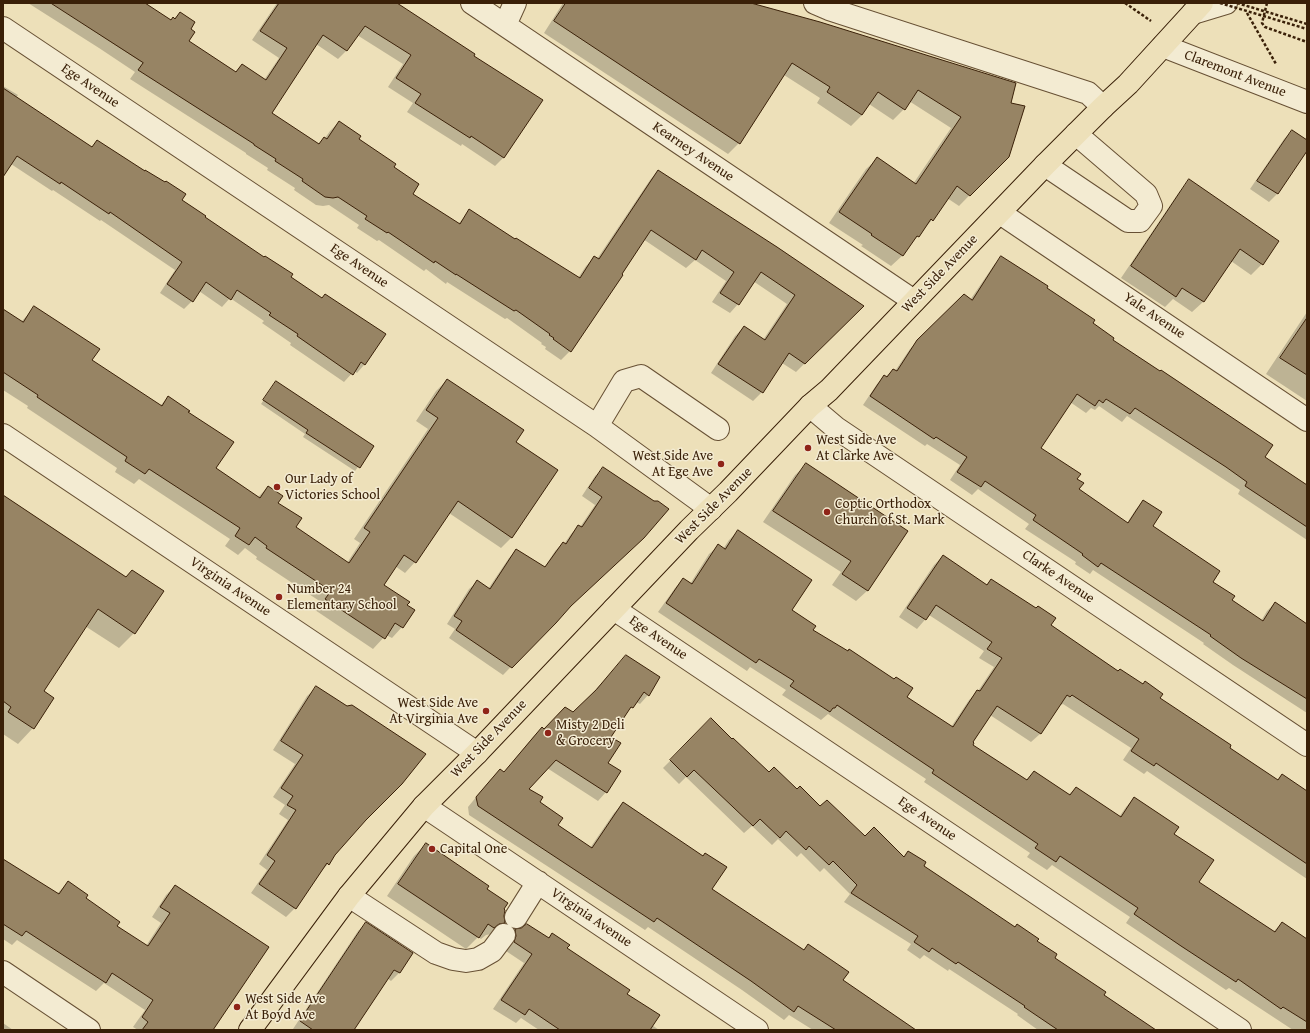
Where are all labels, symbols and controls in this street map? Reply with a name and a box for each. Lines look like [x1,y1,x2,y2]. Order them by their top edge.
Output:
street label: Claremont Avenue [1182,47,1288,101]
street label: Ege Avenue [58,60,122,112]
street label: Kearney Avenue [649,119,737,185]
street label: West Side Avenue [898,231,982,317]
street label: Ege Avenue [327,240,391,292]
street label: Yale Avenue [1120,289,1188,343]
place label: West Side Ave At Clarke Ave [816,432,896,464]
marker: West Side Ave At Clarke Ave [803,443,813,453]
place label: West Side Ave At Ege Ave [633,448,713,480]
marker: West Side Ave At Ege Ave [716,459,726,469]
street label: West Side Avenue [672,464,756,548]
place label: Our Lady of Victories School [285,471,380,504]
marker: Our Lady of Victories School [272,482,282,492]
place label: Coptic Orthodox Church of St. Mark [835,496,944,528]
marker: Coptic Orthodox Church of St. Mark [822,507,832,517]
street label: Clarke Avenue [1019,547,1097,607]
street label: Virginia Avenue [186,554,274,620]
place label: Number 24 Elementary School [287,581,397,614]
marker: Number 24 Elementary School [274,592,284,602]
street label: Ege Avenue [626,612,690,664]
place label: West Side Ave At Virginia Ave [389,695,478,728]
street label: West Side Avenue [447,696,531,782]
marker: West Side Ave At Virginia Ave [481,706,491,716]
place label: Misty 2 Deli & Grocery [556,717,625,750]
marker: Misty 2 Deli & Grocery [543,728,553,738]
street label: Ege Avenue [895,793,959,845]
place label: Capital One [440,841,507,857]
marker: Capital One [427,844,437,854]
street label: Virginia Avenue [547,885,635,951]
place label: West Side Ave At Boyd Ave [245,991,325,1024]
marker: West Side Ave At Boyd Ave [232,1002,242,1012]

